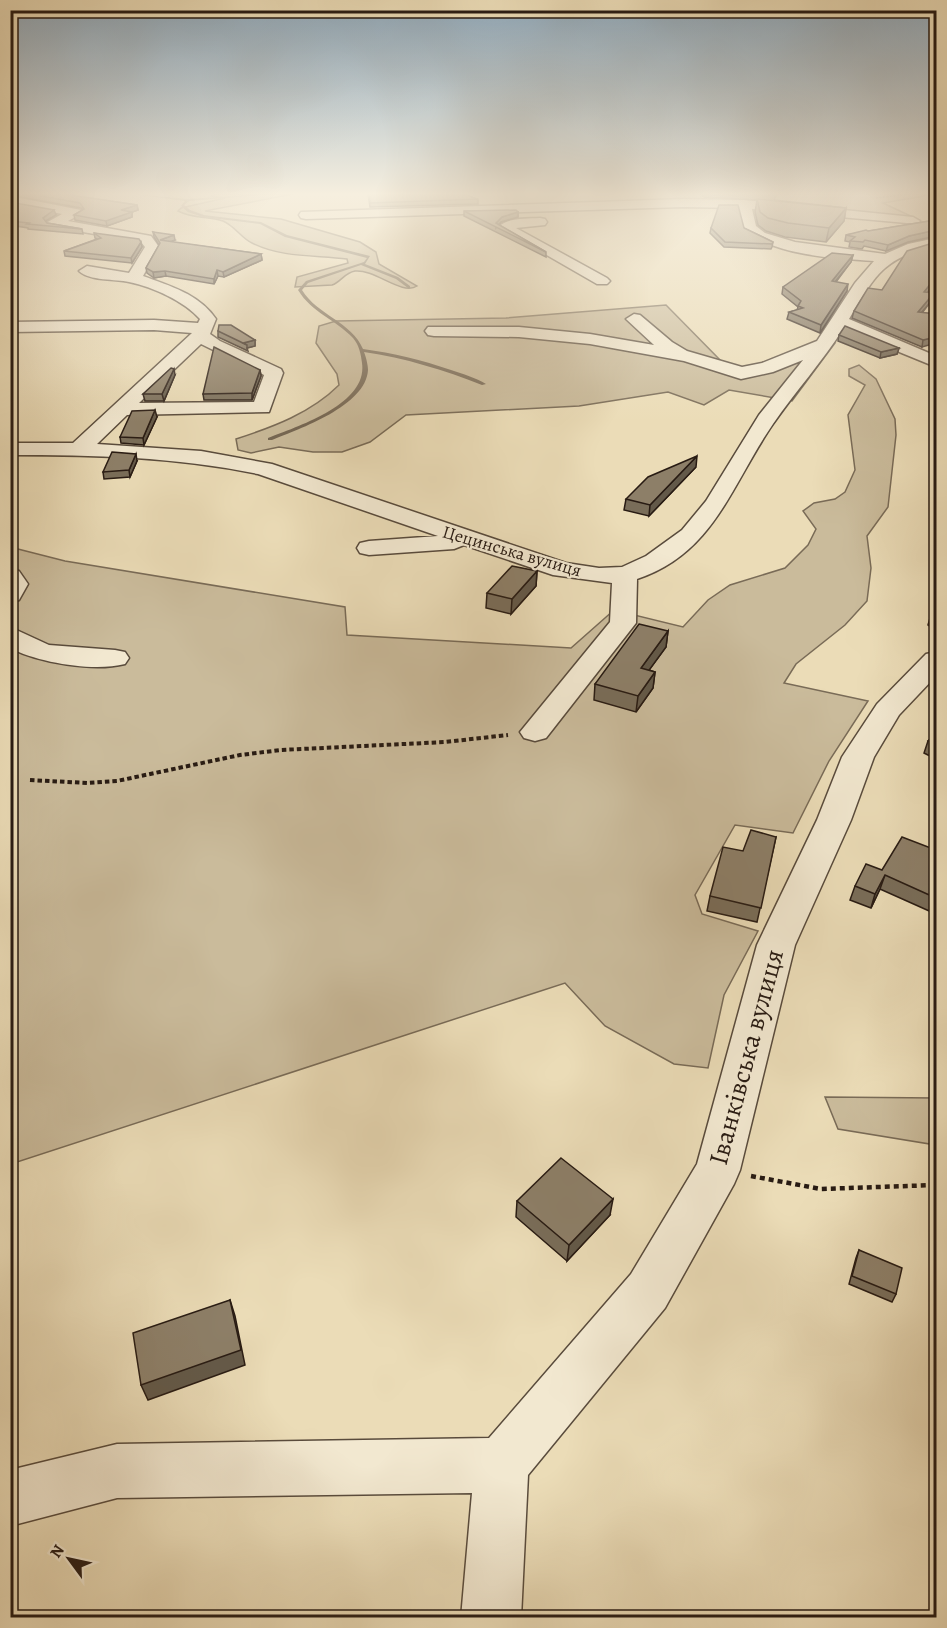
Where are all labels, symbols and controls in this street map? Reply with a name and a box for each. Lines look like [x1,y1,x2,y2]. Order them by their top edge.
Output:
street label: Цецинська вулиця [440,520,584,582]
street label: Іванківська вулиця [700,945,792,1169]
north arrow [39,1529,99,1589]
text: N [45,1540,70,1562]

